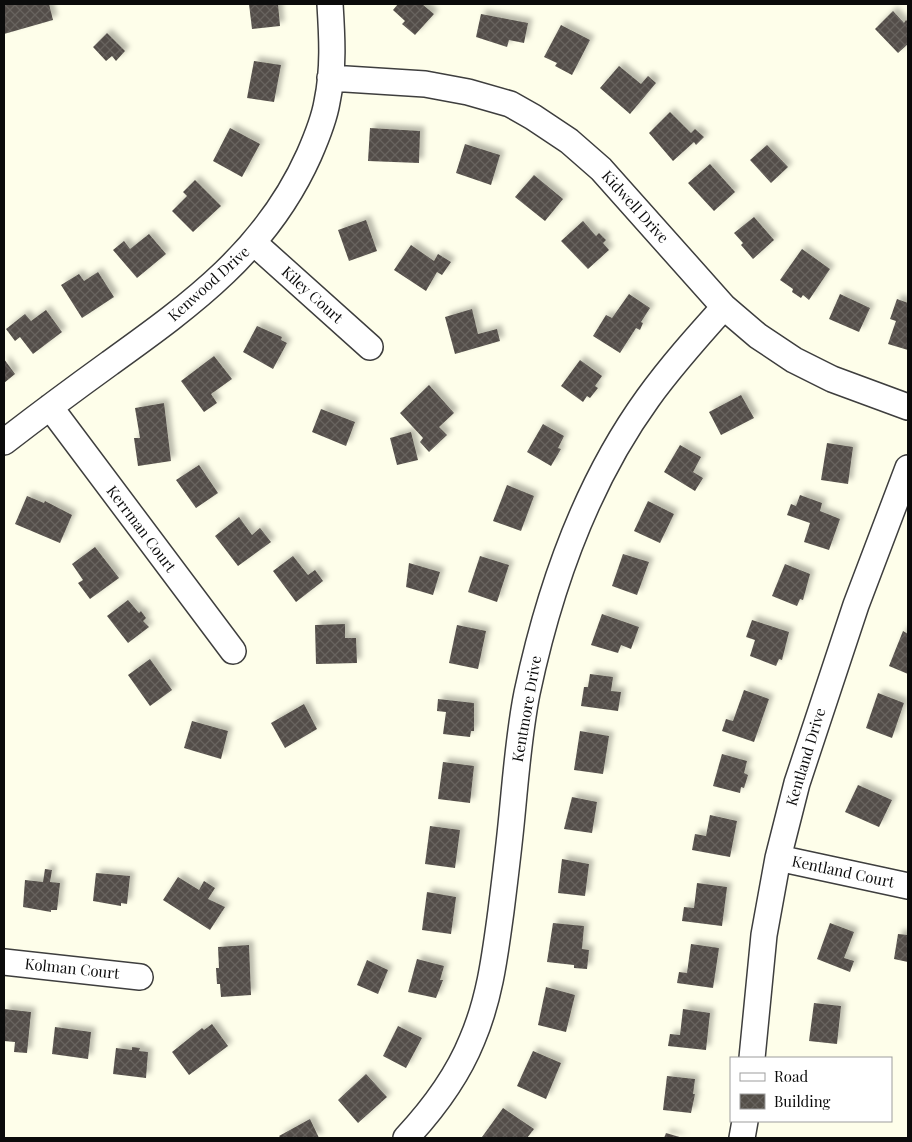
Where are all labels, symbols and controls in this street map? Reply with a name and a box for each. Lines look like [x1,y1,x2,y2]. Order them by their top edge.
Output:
street label: Kidwell Drive [598,166,674,247]
street label: Kenwood Drive [163,241,253,325]
street label: Kiley Court [278,261,348,328]
street label: Kerrman Court [103,481,181,576]
street label: Kentmore Drive [507,654,545,764]
street label: Kentland Drive [781,705,829,808]
street label: Kentland Court [790,850,897,892]
street label: Kolman Court [24,953,121,983]
legend [730,1057,892,1122]
text: Road [774,1066,808,1086]
text: Building [774,1091,831,1111]

